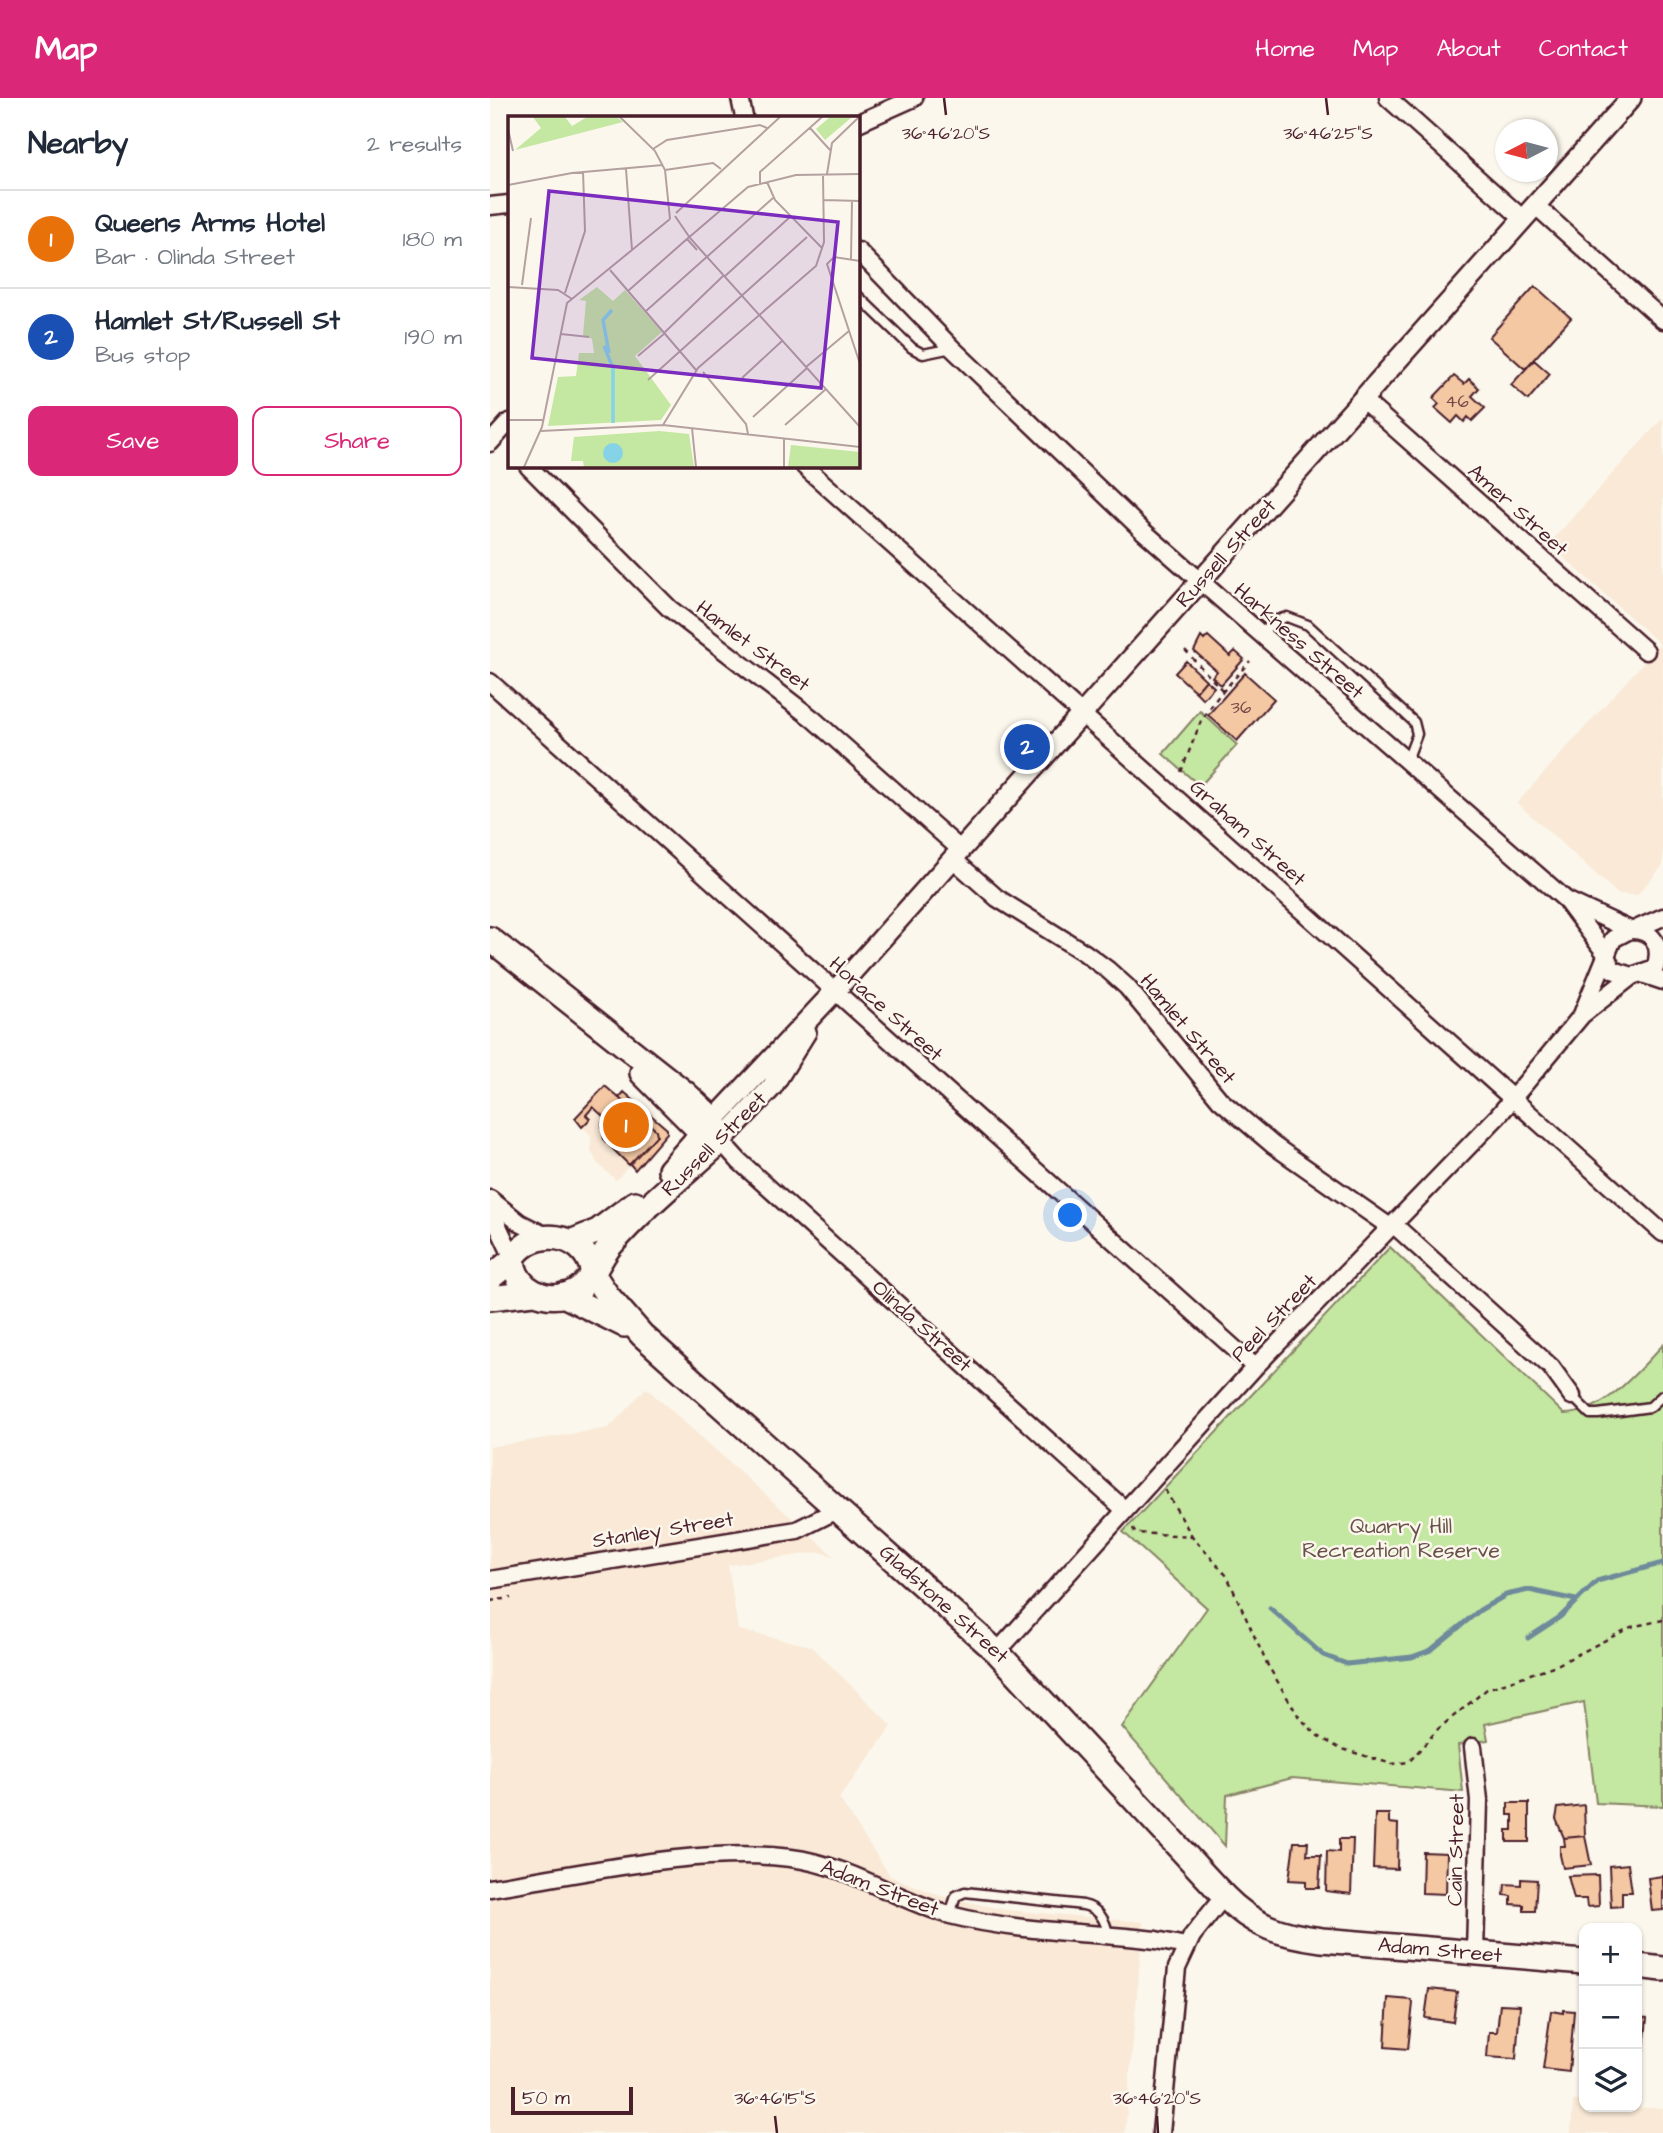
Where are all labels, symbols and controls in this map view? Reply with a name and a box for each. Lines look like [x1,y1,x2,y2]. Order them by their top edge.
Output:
text: Map [35,26,97,72]
text: Home [1255,32,1315,66]
text: Map [1353,32,1398,66]
text: About [1436,32,1501,66]
text: Contact [1539,32,1628,66]
inset map [508,116,859,467]
north arrow [1495,119,1558,182]
text: 36°46'20"S [902,121,990,146]
text: 36°46'25"S [1283,121,1373,146]
text: Nearby [28,123,128,165]
text: 2 results [367,128,462,160]
text: Queens Arms Hotel [95,205,325,241]
text: 1 [50,223,52,255]
text: 180 m [403,223,462,255]
text: Bar · Olinda Street [95,241,295,273]
text: Hamlet St/Russell St [95,303,340,339]
text: 2 [44,321,58,353]
text: 190 m [404,321,462,353]
text: Bus stop [95,339,190,371]
house number: 46 [1445,389,1469,414]
button: Save [28,406,238,476]
button: Share [252,406,462,476]
street label: Amer Street [1461,457,1575,563]
street label: Russell Street [1169,492,1283,614]
street label: Harkness Street [1228,576,1371,706]
street label: Hamlet Street [690,593,816,699]
house number: 36 [1231,695,1251,720]
pin: 2 [1004,721,1050,773]
street label: Graham Street [1184,773,1313,893]
street label: Horace Street [823,950,950,1069]
street label: Hamlet Street [1133,968,1243,1091]
street label: Russell Street [655,1085,773,1203]
pin: 1 [603,1099,649,1151]
your location [1053,1198,1087,1232]
street label: Peel Street [1224,1267,1324,1369]
street label: Olinda Street [866,1273,979,1379]
street label: Stanley Street [590,1504,736,1557]
park label: Quarry Hill Recreation Reserve [1302,1512,1500,1565]
street label: Gladstone Street [873,1538,1015,1670]
street label: Cain Street [1441,1793,1471,1906]
street label: Adam Street [817,1852,944,1924]
map controls [1579,1923,1642,2112]
button: + [1579,1923,1642,1986]
street label: Adam Street [1377,1930,1504,1970]
button: − [1579,1986,1642,2049]
button: layers [1579,2049,1642,2112]
scale bar [511,2084,634,2116]
text: 50 m [522,2085,570,2112]
text: 36°46'15"S [734,2086,816,2111]
text: 36°46'20"S [1113,2086,1201,2111]

